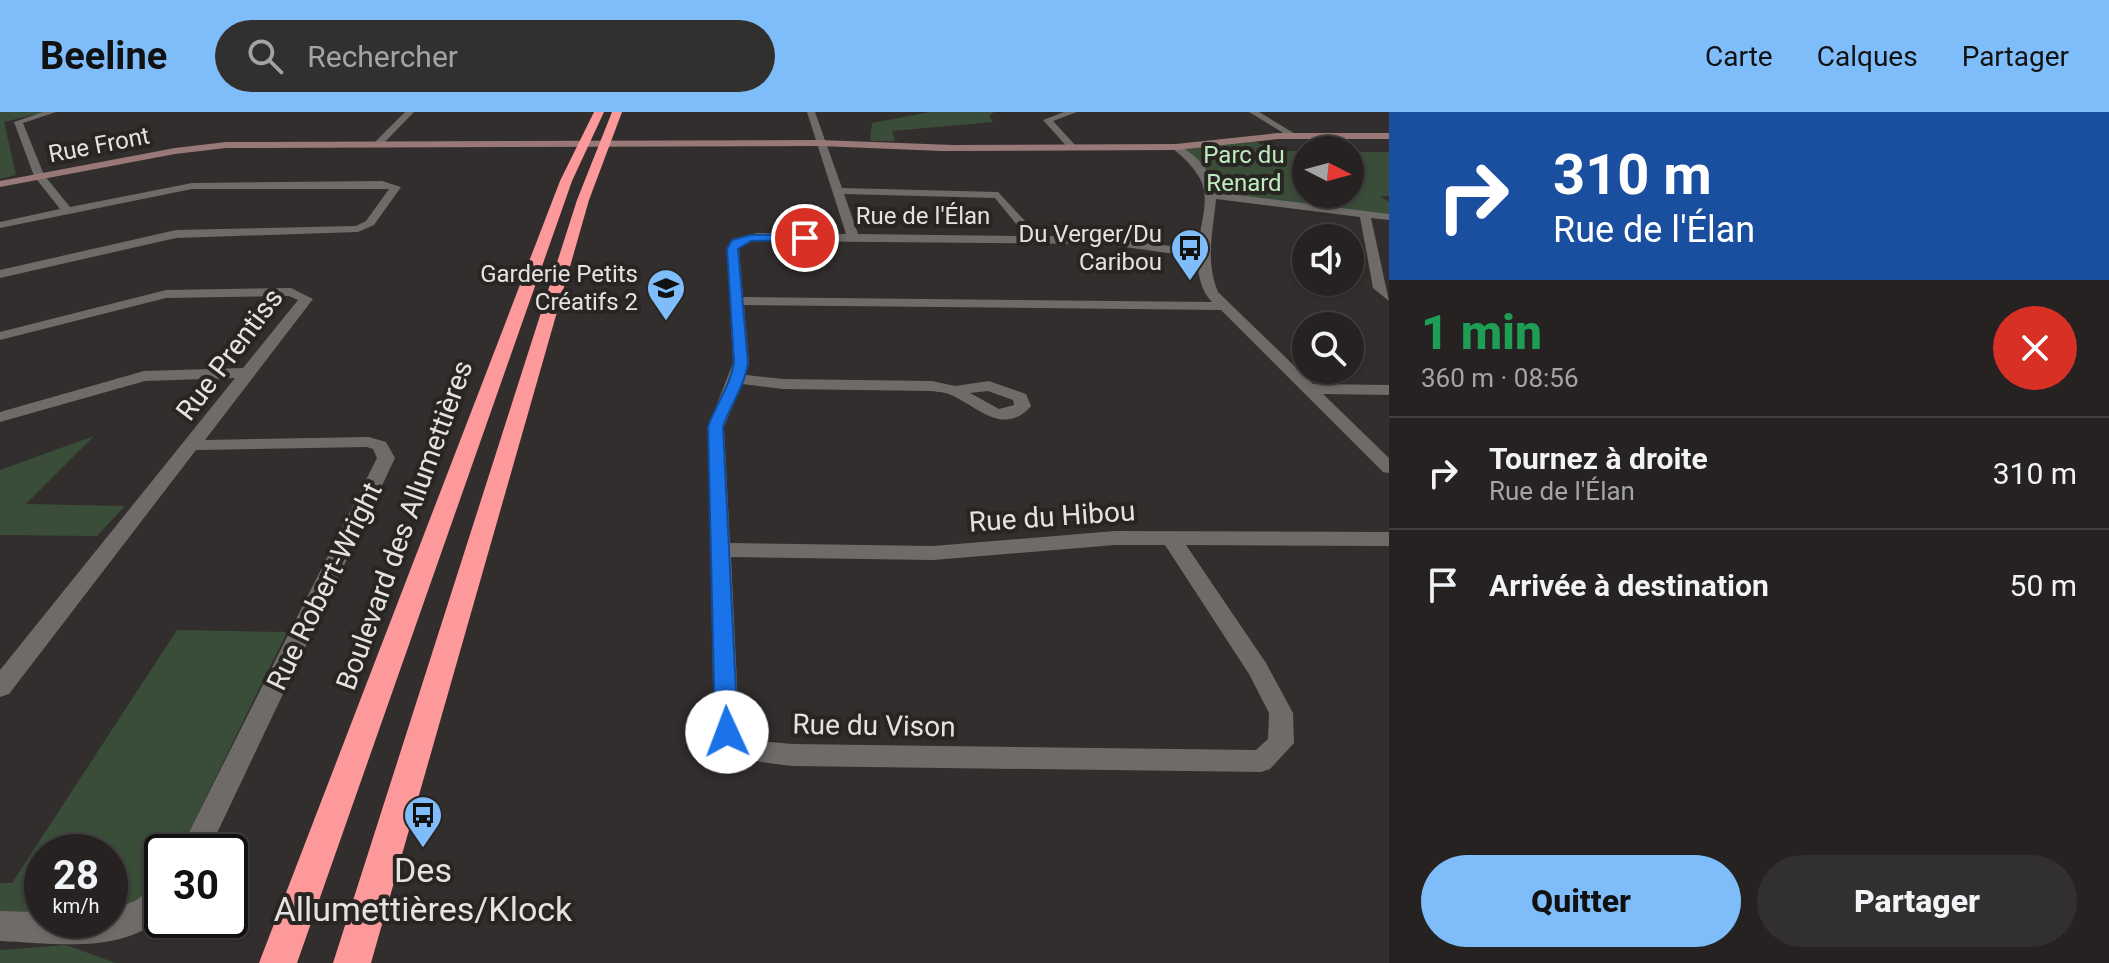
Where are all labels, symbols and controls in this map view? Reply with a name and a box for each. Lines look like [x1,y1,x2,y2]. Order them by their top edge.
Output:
search box [215,20,775,92]
text: Beeline [40,34,167,78]
icon: search [243,34,287,78]
text: Rechercher [307,39,458,74]
text: Carte [1705,40,1773,73]
text: Calques [1817,40,1918,73]
text: Partager [1962,40,2069,73]
street label: Rue Front [46,121,152,169]
north arrow [1292,136,1364,208]
map controls [1292,136,1364,384]
park label: Parc du Renard [1203,141,1285,197]
text: 310 m [1553,142,1712,208]
icon: right [1421,144,1525,248]
street label: Rue de l'Élan [856,202,990,230]
pin [771,204,839,272]
text: Rue de l'Élan [1553,209,1755,251]
icon: arrive [783,216,827,260]
place label: Du Verger/Du Caribou [1018,220,1162,276]
button: sound [1292,224,1364,296]
bus stop icon: Du Verger/Du Caribou [1169,227,1211,282]
place label: Garderie Petits Créatifs 2 [480,260,638,316]
school or university icon: Garderie Petits Créatifs 2 [645,267,687,322]
street label: Rue Prentiss [169,282,290,427]
text: 1 min [1421,304,1542,361]
button: close [1993,306,2077,390]
button: search [1292,312,1364,384]
street label: Boulevard des Allumettières [329,356,480,694]
text: 360 m · 08:56 [1421,363,1579,393]
text: Tournez à droite [1489,441,1708,476]
icon: right [1421,451,1465,495]
text: 310 m [1993,456,2077,491]
text: Rue de l'Élan [1489,476,1635,506]
street label: Rue Robert-Wright [260,477,389,695]
street label: Rue du Hibou [968,494,1136,539]
icon: arrive [1421,563,1465,607]
text: Arrivée à destination [1489,568,1769,603]
text: 50 m [2010,568,2077,603]
position arrow [685,690,769,774]
street label: Rue du Vison [792,708,956,743]
bus stop icon: Des Allumettières/Klock [402,794,444,849]
speed limit sign: 30 [144,834,248,938]
place label: Des Allumettières/Klock [274,850,573,929]
text: 28 [53,852,99,899]
button: Quitter [1421,855,1741,947]
button: Partager [1757,855,2077,947]
text: km/h [53,894,99,918]

